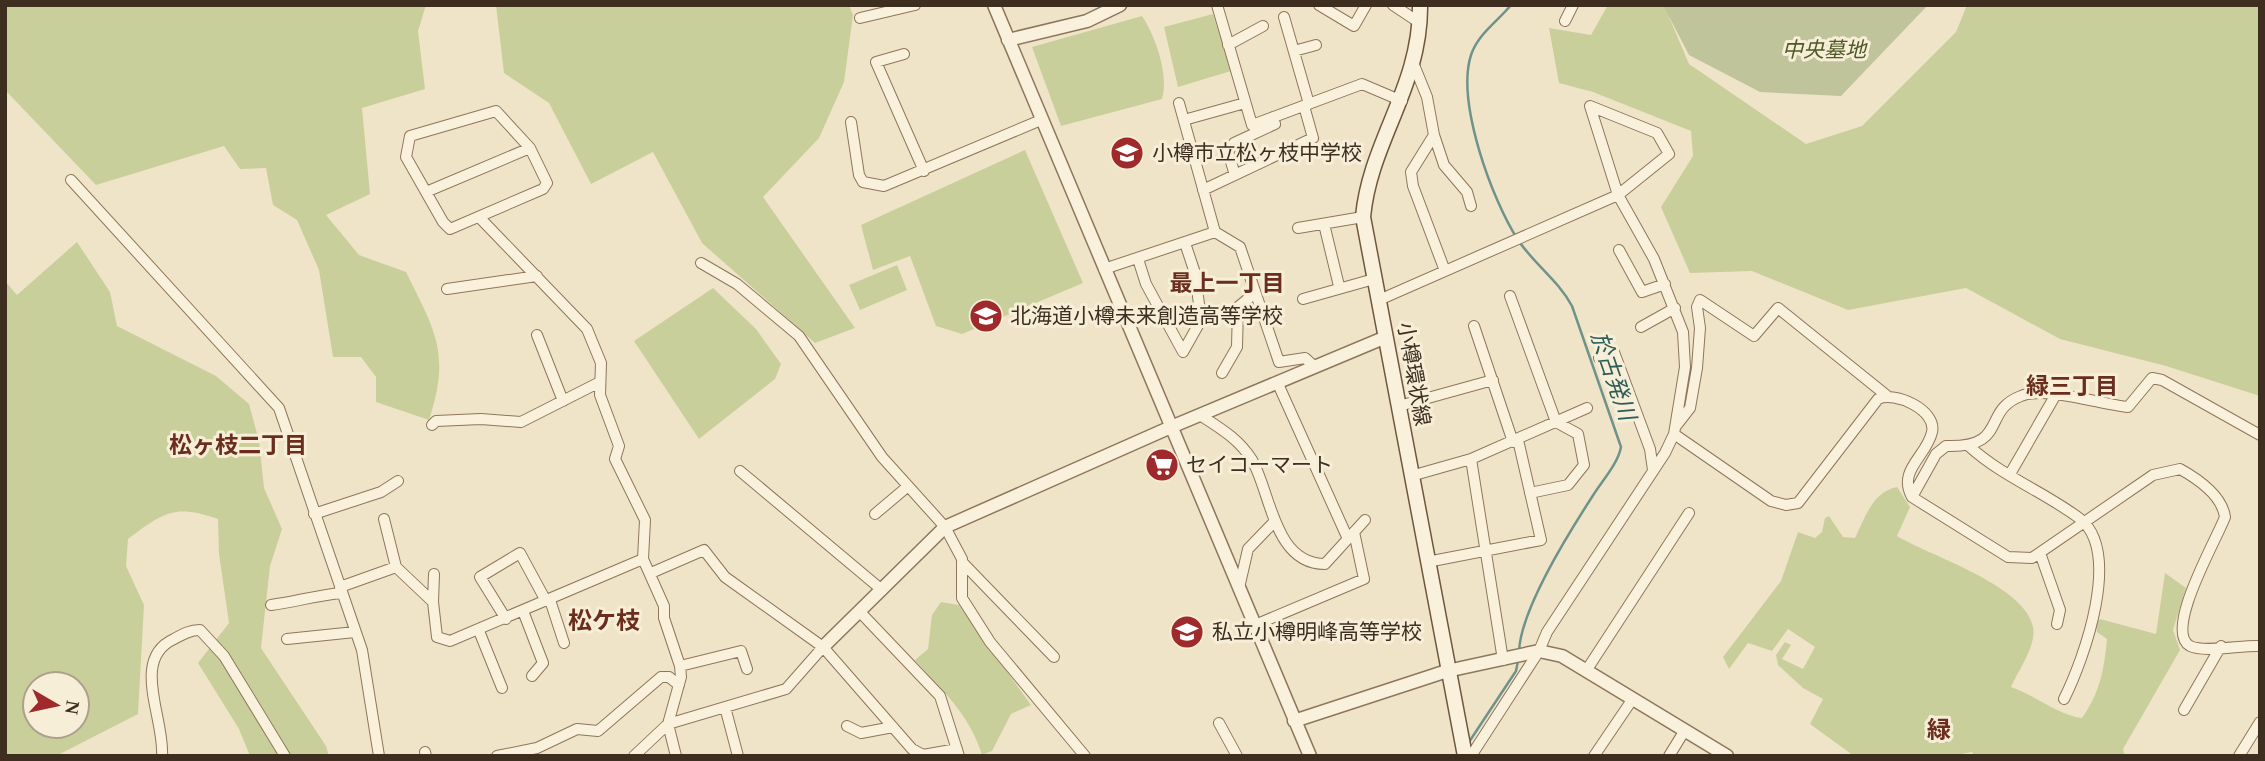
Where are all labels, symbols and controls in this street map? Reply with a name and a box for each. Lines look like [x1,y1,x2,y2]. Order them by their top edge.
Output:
park label: 中央墓地 [1782,38,1868,62]
school or university icon: 小樽市立松ヶ枝中学校 [1108,134,1146,172]
place label: 小樽市立松ヶ枝中学校 [1152,141,1362,165]
district label: 最上一丁目 [1170,271,1285,296]
school or university icon: 北海道小樽未来創造高等学校 [967,297,1005,335]
place label: 北海道小樽未来創造高等学校 [1010,304,1283,328]
street label: 小樽環状線 [1393,320,1435,428]
water label: 於古発川 [1586,328,1641,426]
district label: 緑三丁目 [2026,374,2118,399]
district label: 松ヶ枝二丁目 [169,433,307,458]
supermarket icon: セイコーマート [1143,446,1181,484]
place label: セイコーマート [1186,453,1333,477]
district label: 松ケ枝 [568,608,640,634]
school or university icon: 私立小樽明峰高等学校 [1168,613,1206,651]
place label: 私立小樽明峰高等学校 [1212,620,1422,644]
north arrow [21,670,91,740]
text: N [61,699,84,716]
district label: 緑 [1927,717,1951,743]

